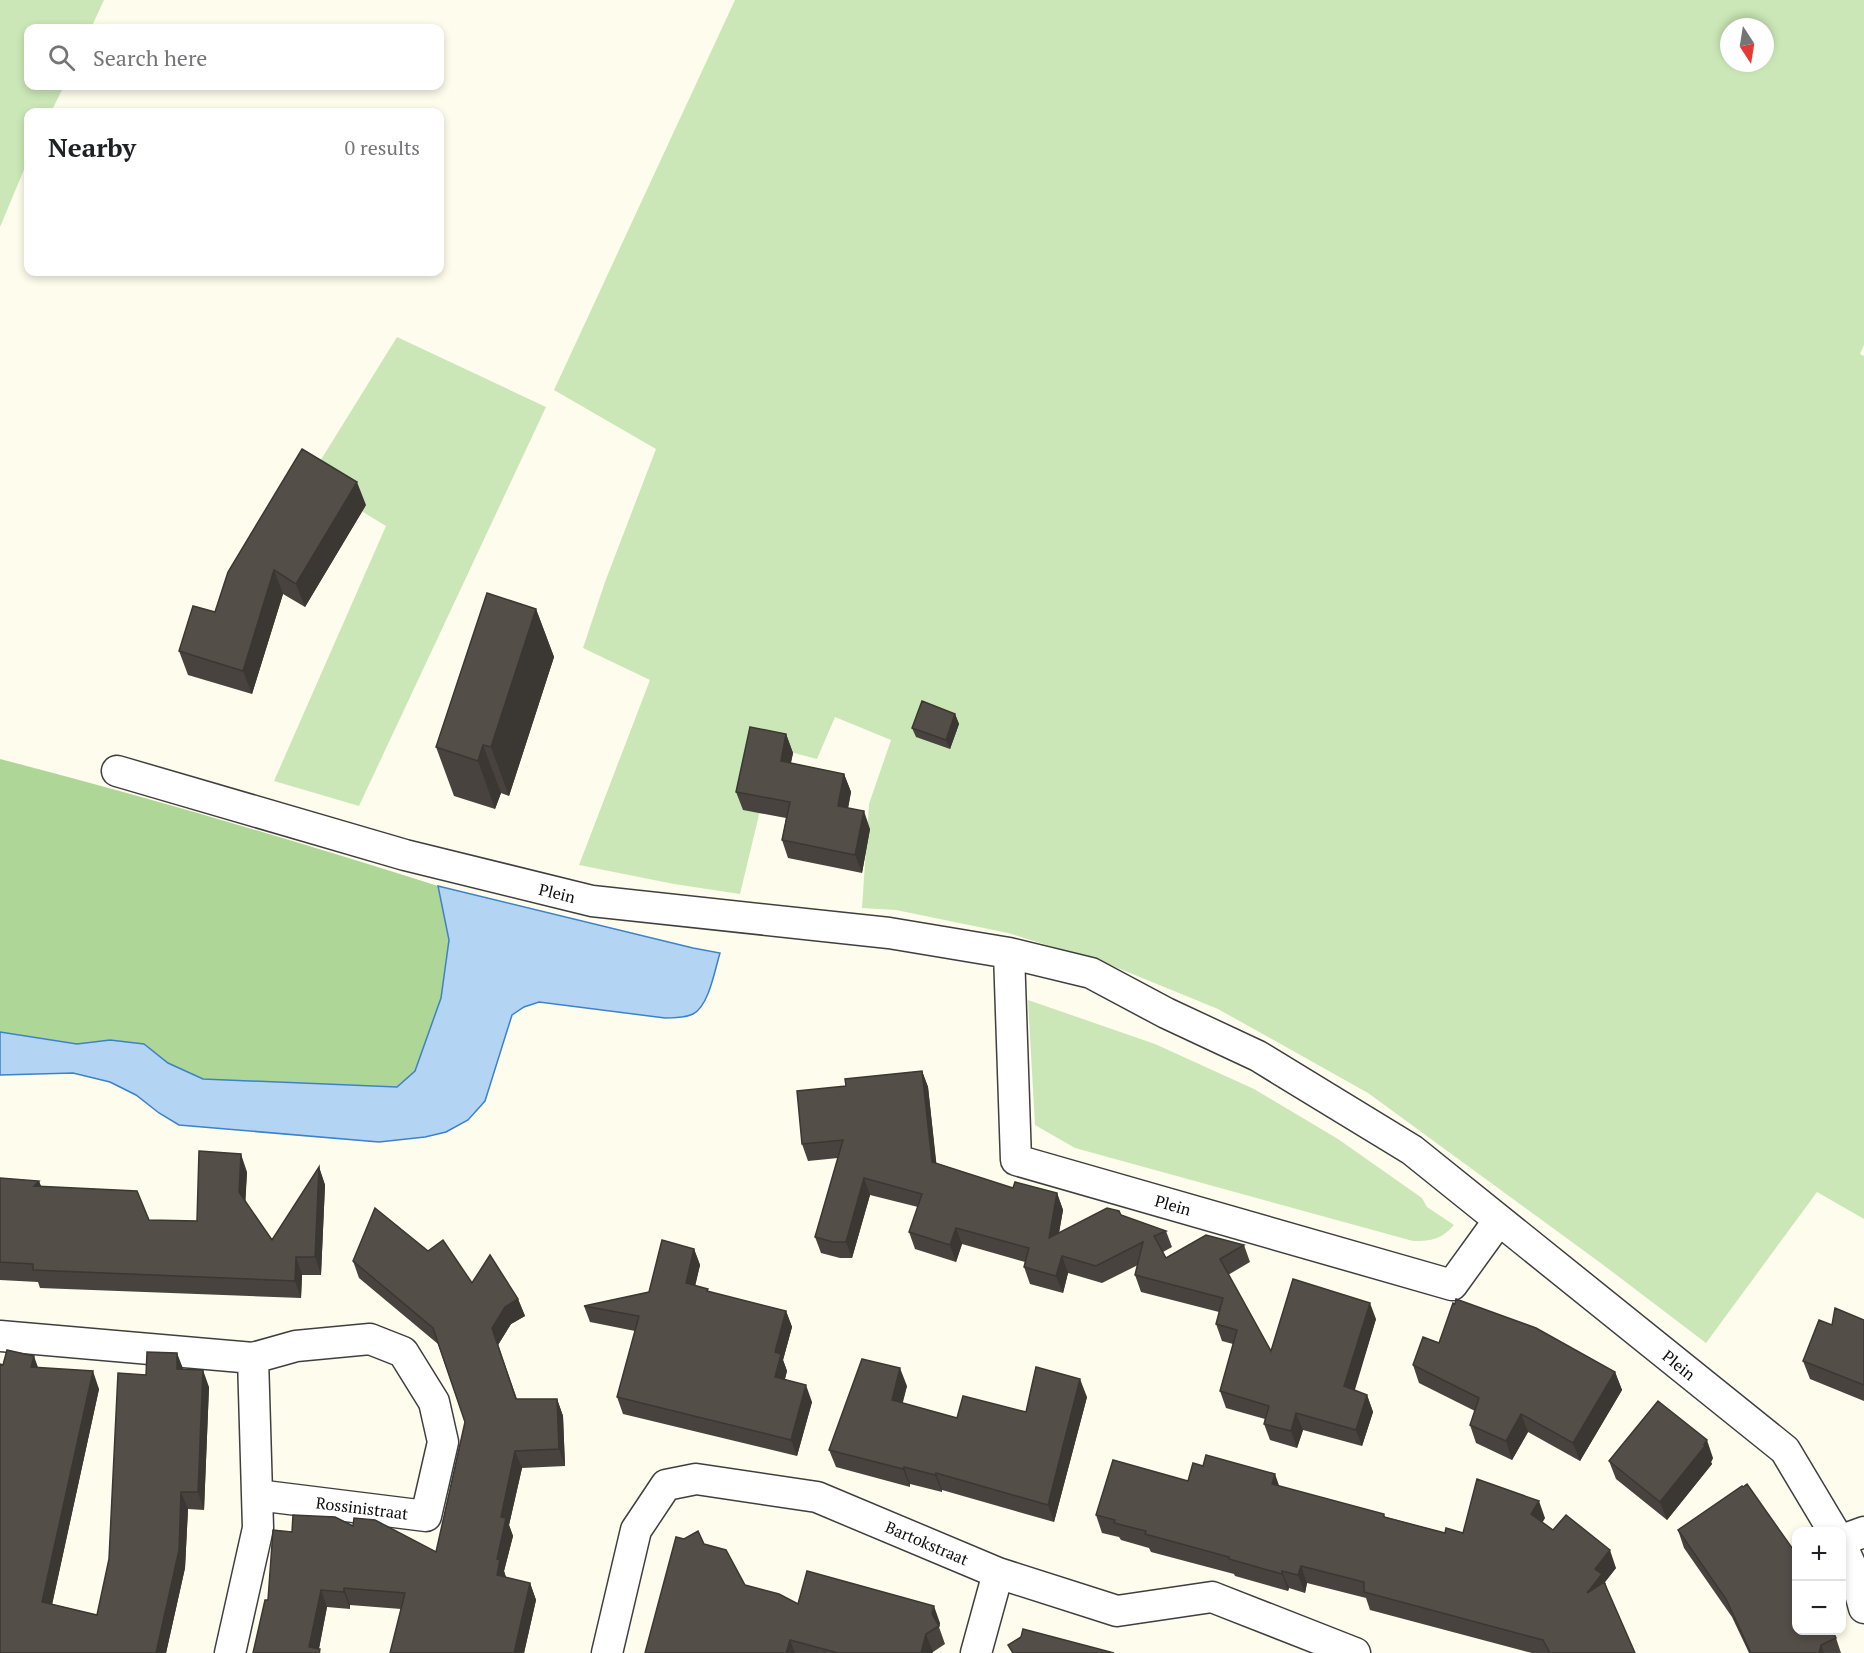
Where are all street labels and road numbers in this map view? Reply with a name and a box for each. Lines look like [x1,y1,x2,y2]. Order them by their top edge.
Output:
street label: Plein [537,878,578,908]
street label: Plein [1152,1189,1194,1221]
street label: Plein [1658,1345,1701,1385]
street label: Rossinistraat [315,1491,409,1525]
street label: Bartokstraat [882,1516,972,1570]

